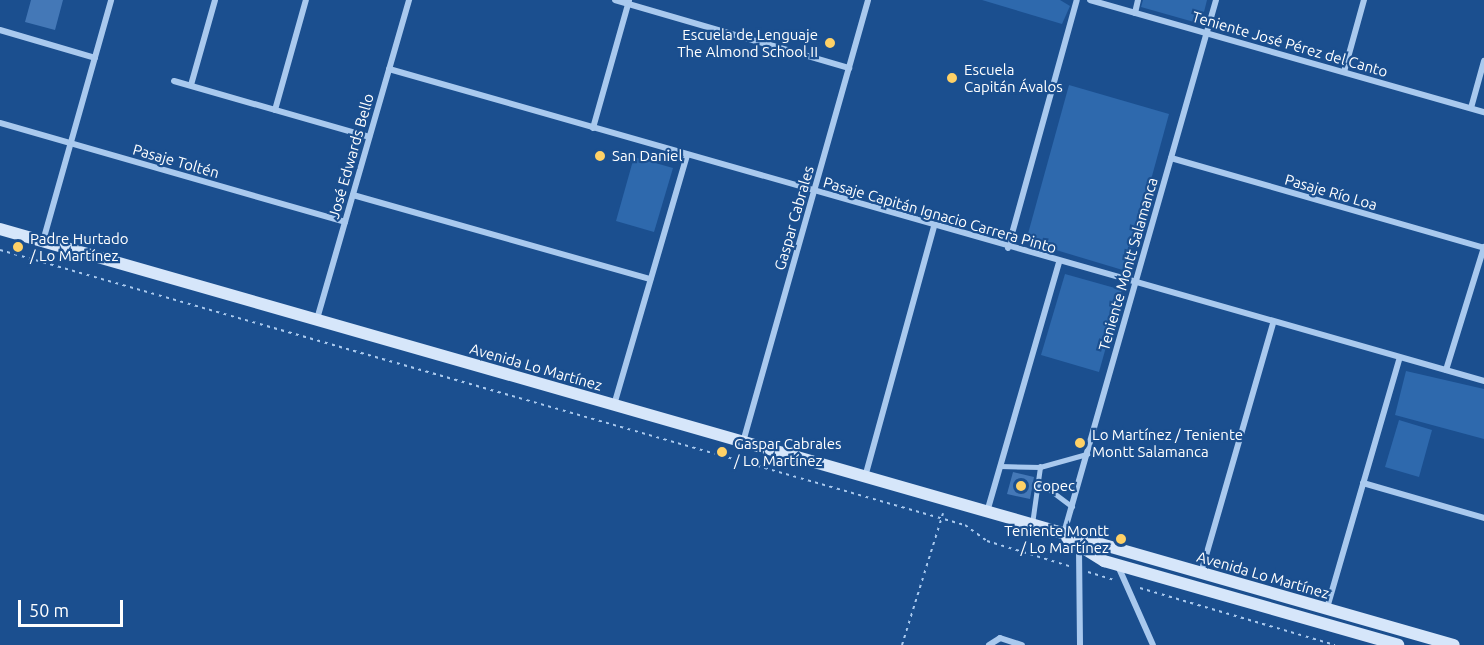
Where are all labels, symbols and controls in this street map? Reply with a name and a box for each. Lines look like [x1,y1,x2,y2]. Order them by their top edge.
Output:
street label: Teniente José Pérez del Canto [1190,7,1390,81]
place label: Escuela de Lenguaje The Almond School II [677,25,818,60]
marker: Escuela de Lenguaje The Almond School II [823,36,837,50]
place label: Escuela Capitán Ávalos [964,60,1063,95]
marker: Escuela Capitán Ávalos [945,71,959,85]
street label: José Edwards Bello [324,91,378,221]
street label: Pasaje Toltén [131,140,221,182]
place label: San Daniel [612,147,682,165]
marker: San Daniel [593,149,607,163]
street label: Gaspar Cabrales [771,164,817,272]
street label: Pasaje Río Loa [1283,170,1379,214]
street label: Pasaje Capitán Ignacio Carrera Pinto [821,173,1059,257]
street label: Teniente Montt Salamanca [1095,175,1161,353]
place label: Padre Hurtado / Lo Martínez [30,229,129,264]
marker: Padre Hurtado / Lo Martínez [11,240,25,254]
street label: Avenida Lo Martínez [468,339,604,395]
place label: Lo Martínez / Teniente Montt Salamanca [1092,425,1243,460]
place label: Gaspar Cabrales / Lo Martínez [734,434,842,469]
marker: Lo Martínez / Teniente Montt Salamanca [1073,436,1087,450]
marker: Gaspar Cabrales / Lo Martínez [715,445,729,459]
place label: Copec [1033,477,1075,495]
marker: Copec [1014,479,1028,493]
place label: Teniente Montt / Lo Martínez [1004,521,1109,556]
marker: Teniente Montt / Lo Martínez [1114,532,1128,546]
street label: Avenida Lo Martínez [1195,547,1331,603]
scale bar [21,588,126,626]
text: 50 m [29,600,69,620]

